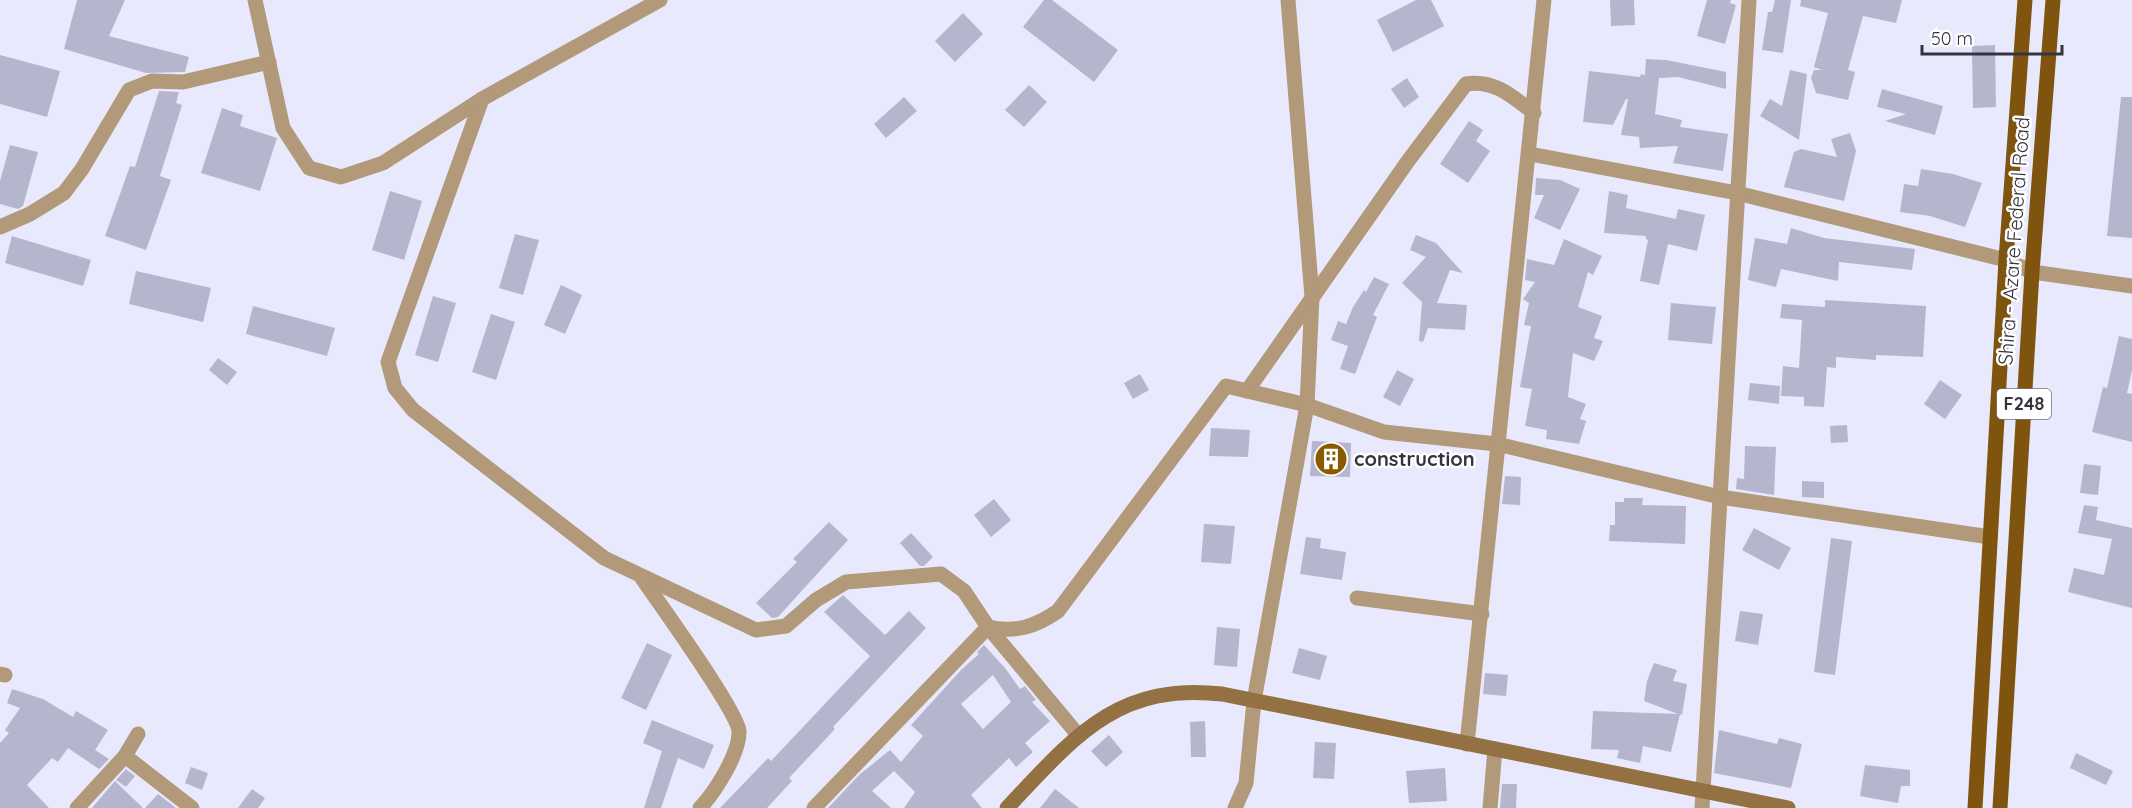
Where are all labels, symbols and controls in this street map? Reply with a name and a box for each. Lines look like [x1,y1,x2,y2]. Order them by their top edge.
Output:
scale bar [1922,18,2062,56]
text: 50 m [1931,27,1973,50]
street label: Shira - Azare Federal Road [1992,116,2035,366]
road number: F248 [1997,389,2051,419]
building icon: construction [1313,441,1349,477]
place label: construction [1354,446,1475,471]

